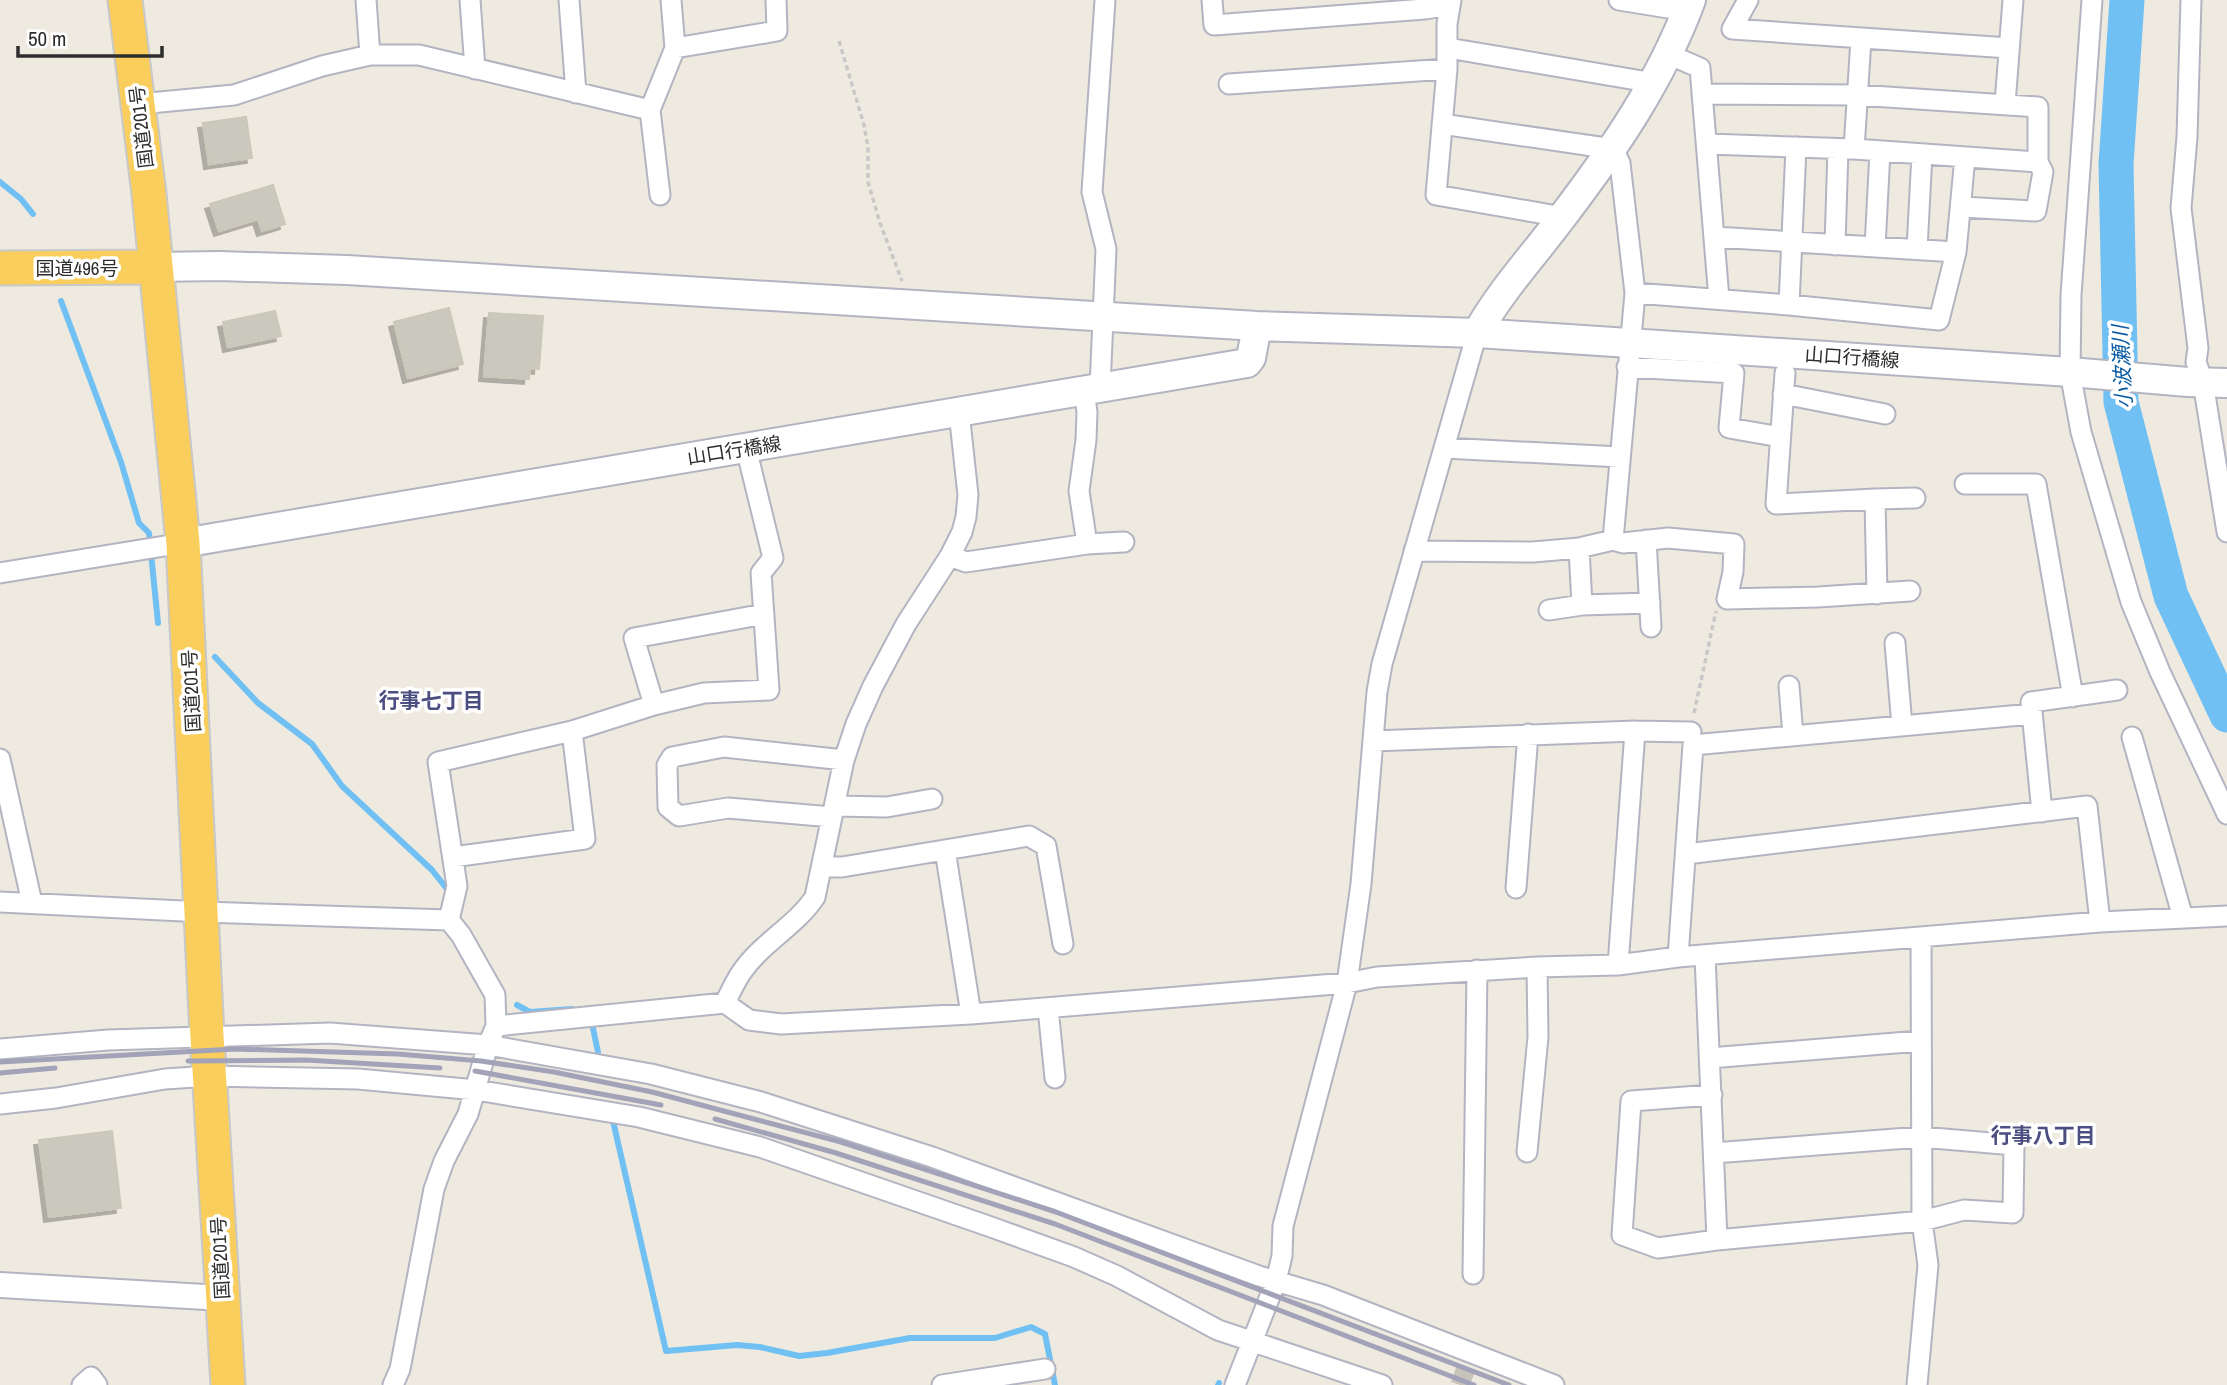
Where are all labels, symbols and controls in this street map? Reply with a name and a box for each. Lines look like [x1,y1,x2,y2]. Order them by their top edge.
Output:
scale bar [18,14,161,58]
text: 50 m [28,24,66,53]
street label: 国道201号 [123,84,159,170]
street label: 国道496号 [36,255,119,281]
water label: 小波瀬川 [2105,322,2139,410]
street label: 山口行橋線 [1804,341,1900,373]
street label: 山口行橋線 [685,430,783,470]
street label: 国道201号 [176,649,206,733]
district label: 行事七丁目 [379,686,484,715]
district label: 行事八丁目 [1991,1121,2096,1150]
street label: 国道201号 [205,1216,235,1300]

